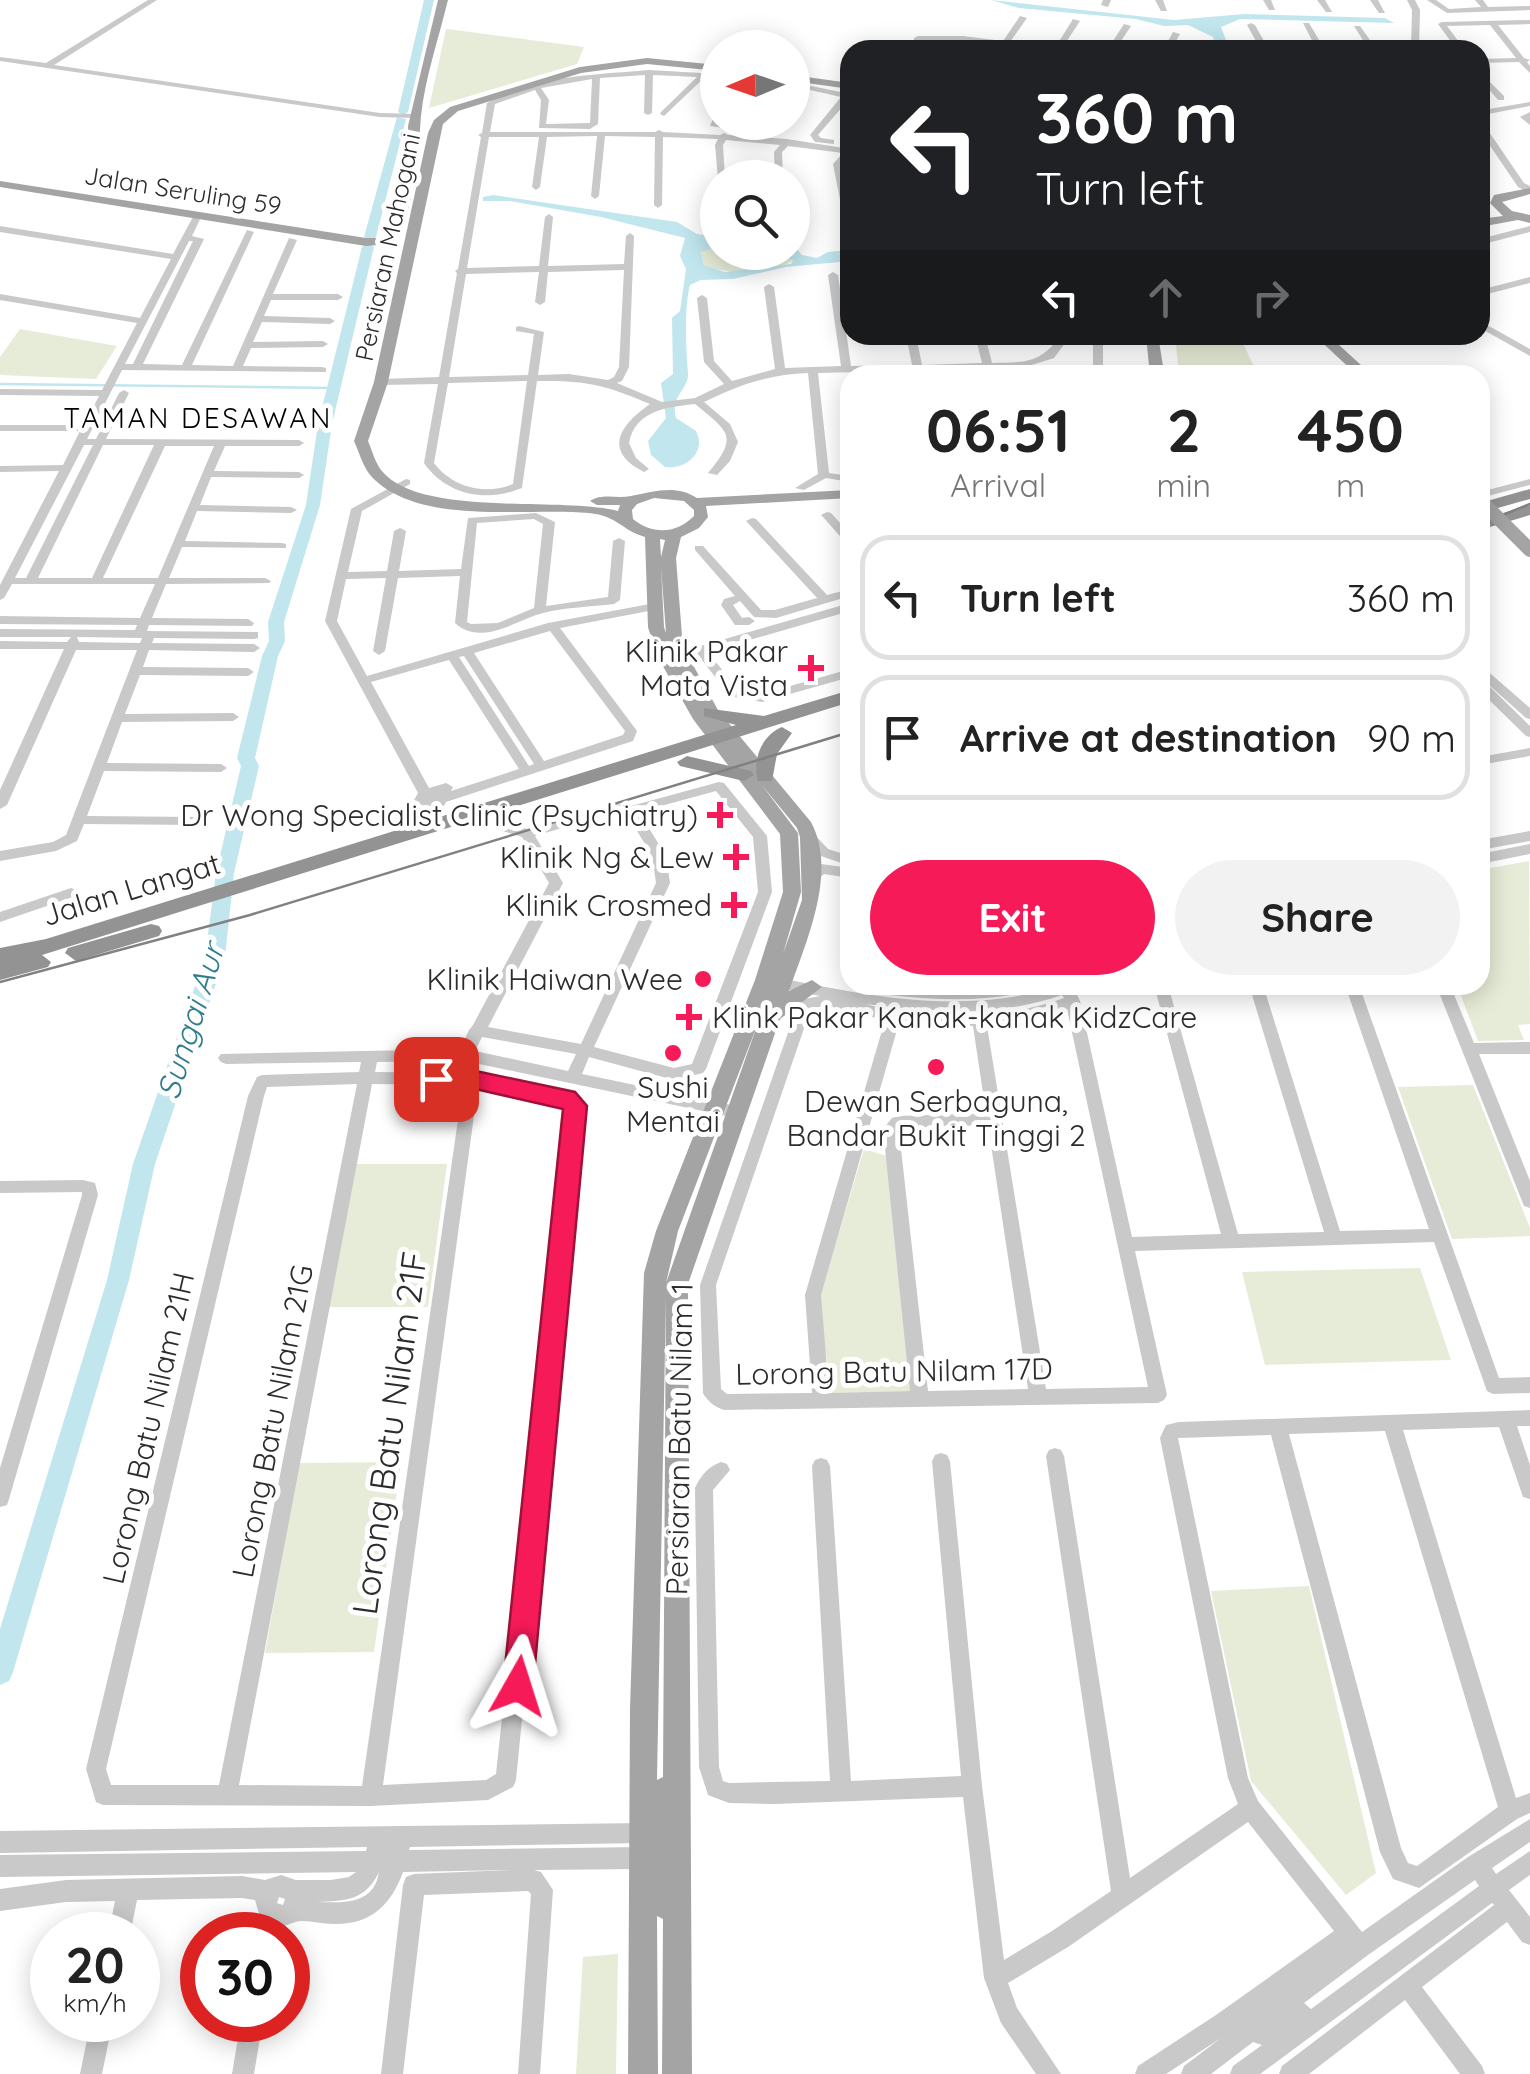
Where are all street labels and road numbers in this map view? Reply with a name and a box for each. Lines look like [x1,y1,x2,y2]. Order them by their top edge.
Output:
street label: Persiaran Mahogani [348,130,426,364]
street label: Jalan Seruling 59 [82,159,284,221]
street label: Jalan Langat [37,844,225,934]
street label: Lorong Batu Nilam 21F [342,1249,436,1617]
street label: Lorong Batu Nilam 21G [223,1261,321,1581]
street label: Lorong Batu Nilam 21H [94,1268,202,1588]
street label: Persiaran Batu Nilam 1 [657,1282,701,1596]
street label: Lorong Batu Nilam 17D [735,1349,1053,1393]

